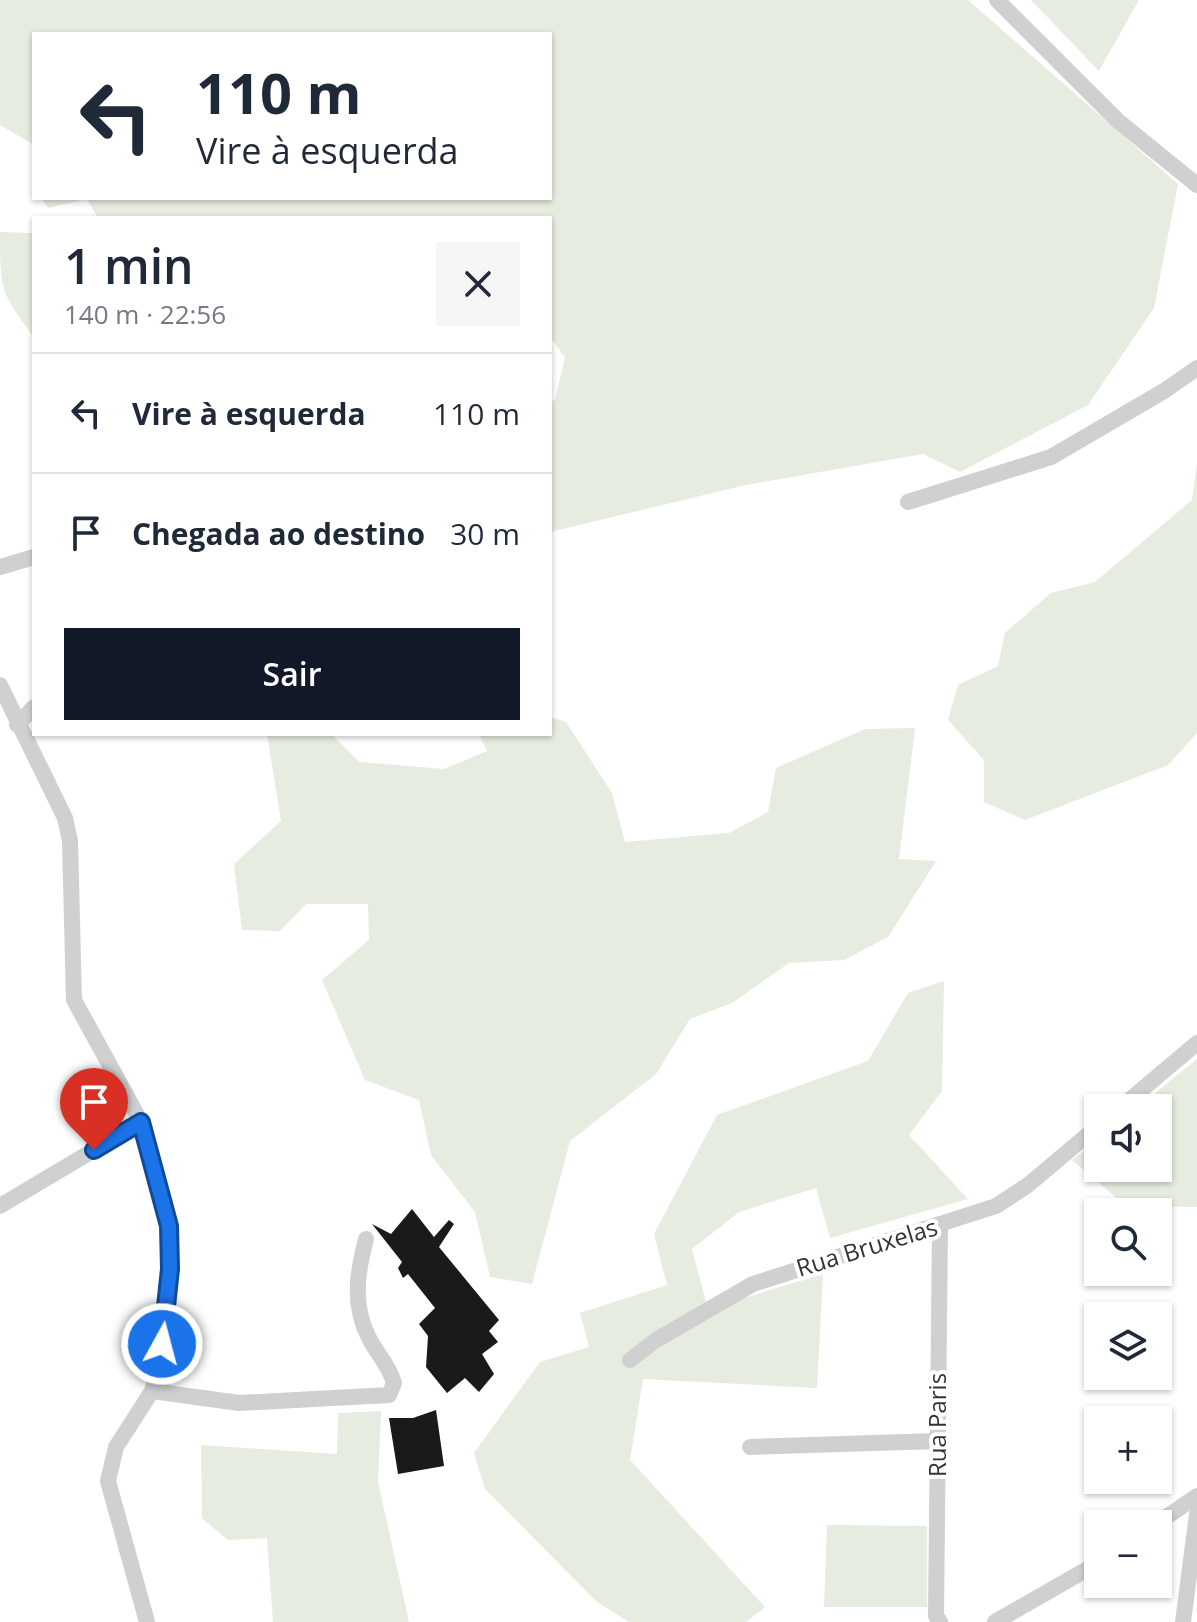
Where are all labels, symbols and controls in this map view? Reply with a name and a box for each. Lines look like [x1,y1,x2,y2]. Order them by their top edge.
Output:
text: 110 m [196,54,362,130]
icon: left [64,64,168,168]
text: Vire à esquerda [196,126,459,175]
text: 1 min [64,233,194,298]
button: close [436,242,520,326]
text: 140 m · 22:56 [64,296,226,332]
icon: left [64,391,108,435]
text: Vire à esquerda [132,393,366,434]
text: 110 m [433,393,520,434]
icon: arrive [64,511,108,555]
text: Chegada ao destino [132,513,425,554]
text: 30 m [450,513,520,554]
button: Sair [64,628,520,720]
pin [60,1068,128,1150]
icon: arrive [72,1080,116,1124]
map controls [1084,1094,1172,1598]
button: sound [1084,1094,1172,1182]
button: search [1084,1198,1172,1286]
street label: Rua Bruxelas [792,1209,941,1284]
position arrow [120,1302,204,1386]
button: layers [1084,1302,1172,1390]
street label: Rua Paris [920,1373,953,1477]
button: + [1084,1406,1172,1494]
button: − [1084,1510,1172,1598]

